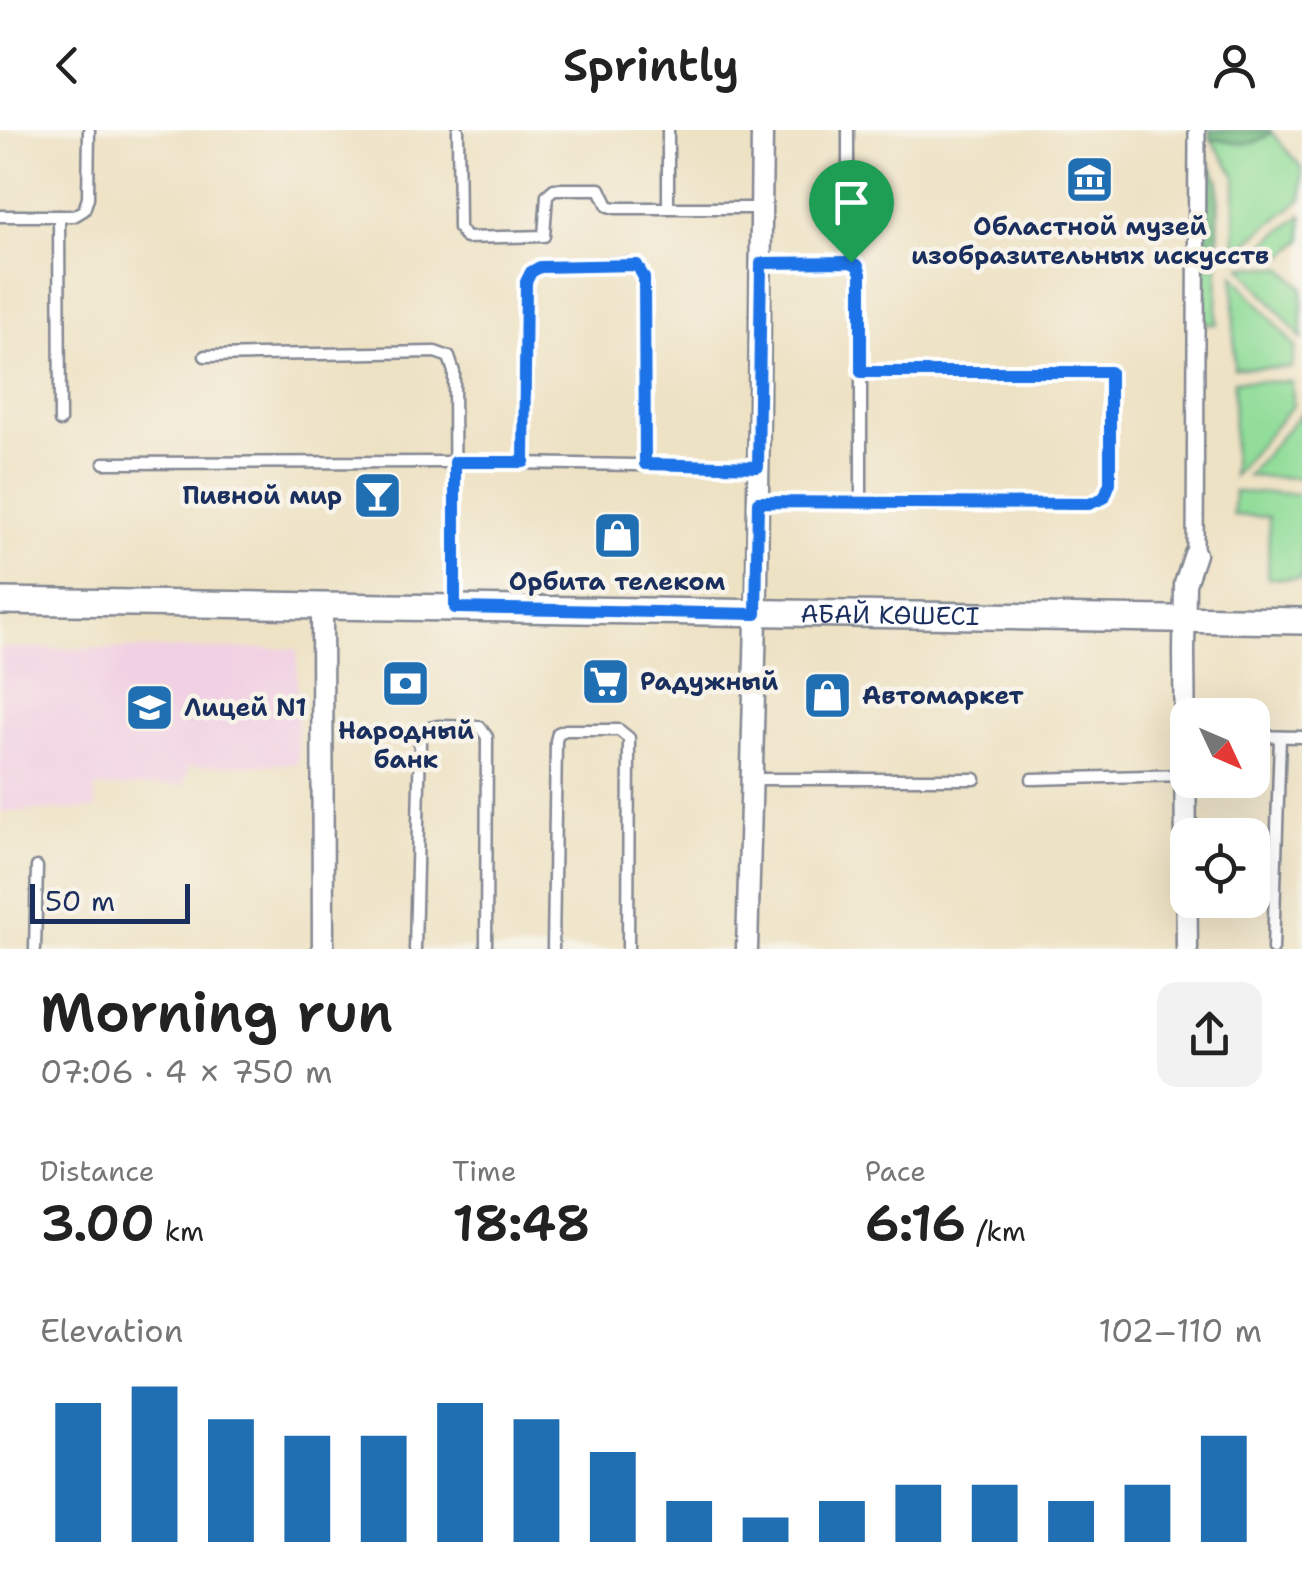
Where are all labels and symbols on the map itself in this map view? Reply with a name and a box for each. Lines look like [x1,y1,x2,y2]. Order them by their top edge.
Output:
museum icon: Областной музей изобразительных искусств [1064,154,1116,206]
pin [809,160,894,263]
place label: Областной музей изобразительных искусств [911,209,1269,272]
bar icon: Пивной мир [351,469,403,521]
place label: Пивной мир [182,478,342,512]
shop icon: Орбита телеком [591,509,643,561]
place label: Орбита телеком [509,564,725,598]
street label: АБАЙ КӨШЕСІ [800,596,980,633]
supermarket icon: Радужный [579,655,631,707]
bank icon: Народный банк [380,658,432,710]
place label: Радужный [640,664,778,698]
shop icon: Автомаркет [801,669,853,721]
place label: Автомаркет [862,678,1024,712]
school or university icon: Лицей N1 [123,681,175,733]
place label: Лицей N1 [184,690,307,724]
north arrow [1170,698,1270,798]
place label: Народный банк [338,713,474,776]
scale bar [30,879,190,924]

